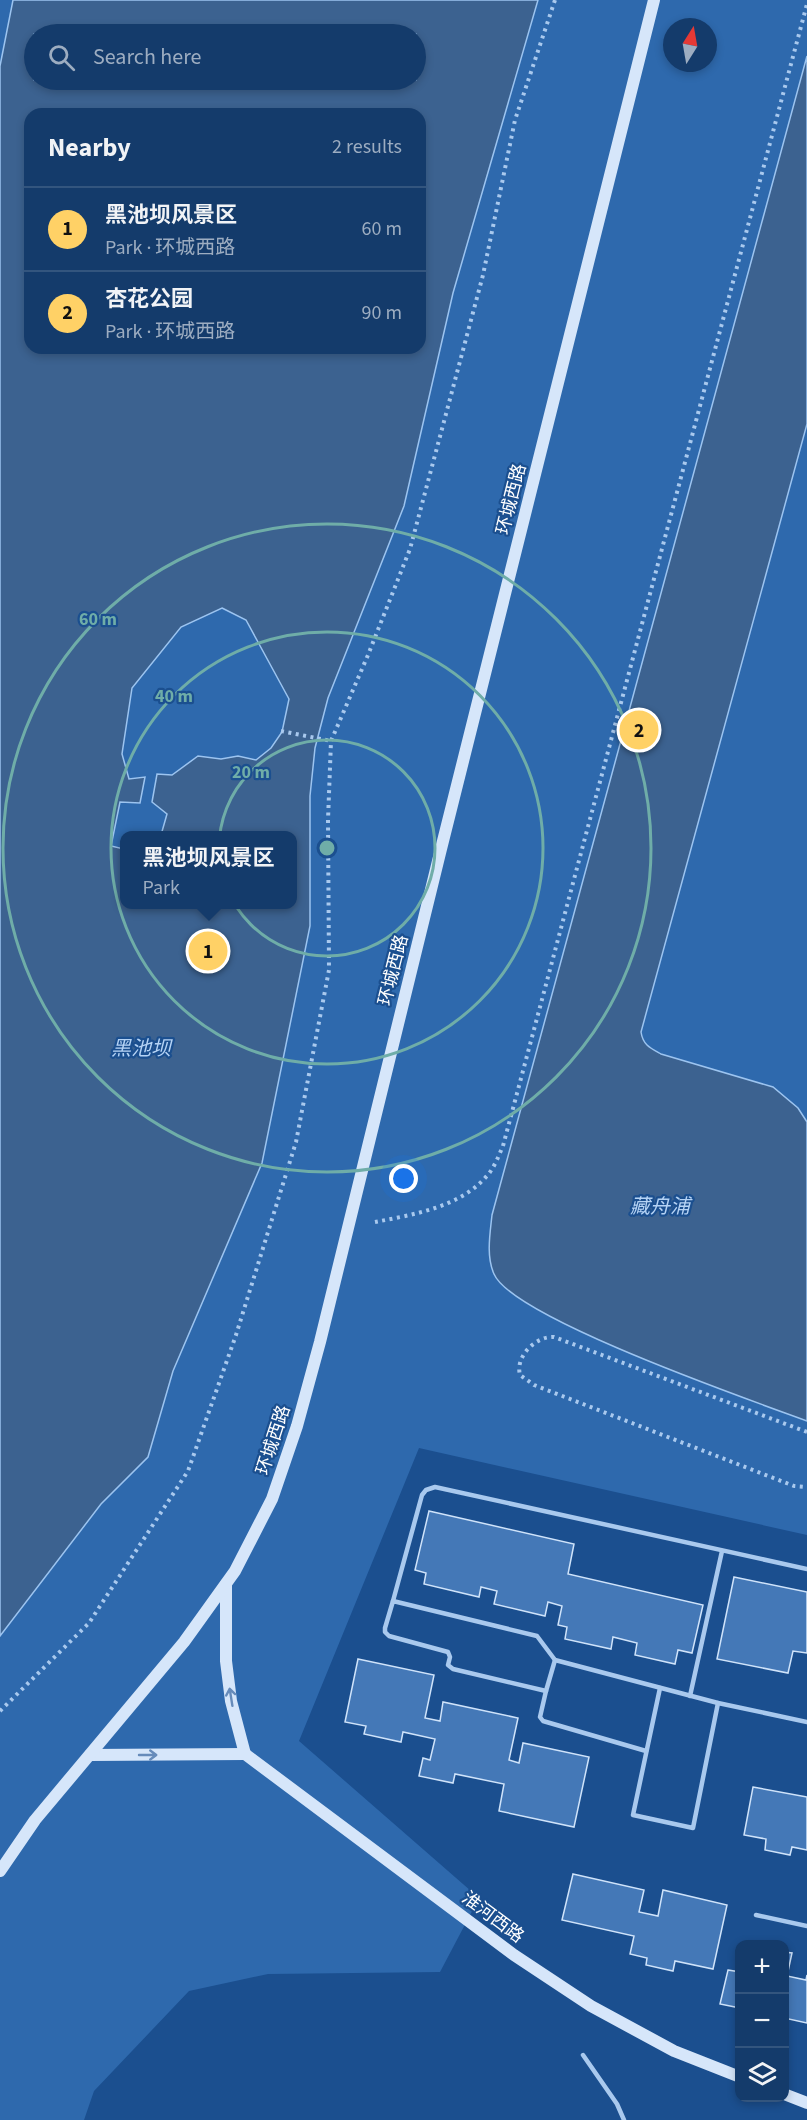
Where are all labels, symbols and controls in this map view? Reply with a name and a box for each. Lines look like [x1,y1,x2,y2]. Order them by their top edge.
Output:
north arrow [663,18,717,72]
search box [24,24,426,90]
icon: search [45,41,78,74]
text: Search here [93,41,201,73]
text: Nearby [48,129,131,166]
text: 2 results [332,133,402,161]
text: 黑池坝风景区 [105,199,237,231]
text: 1 [62,215,73,243]
text: 60 m [362,215,402,243]
text: Park · 环城西路 [105,234,235,262]
text: 杏花公园 [105,283,193,315]
text: 2 [62,299,73,327]
text: 90 m [362,299,402,327]
text: Park · 环城西路 [105,318,235,346]
street label: 环城西路 [491,461,532,537]
text: 60 m [79,607,117,632]
text: 40 m [155,684,193,709]
pin: 2 [620,708,658,752]
text: 20 m [232,760,270,785]
popup [120,831,297,909]
centre of rings [317,838,337,858]
text: 黑池坝风景区 [142,842,275,874]
text: Park [142,874,180,902]
pin: 1 [188,928,228,974]
street label: 环城西路 [373,932,414,1008]
water label: 黑池坝 [111,1035,173,1063]
your location [389,1164,418,1193]
water label: 藏舟浦 [630,1193,693,1221]
street label: 环城西路 [250,1402,296,1478]
one-way arrow [225,1688,236,1708]
one-way arrow [138,1749,158,1761]
street label: 淮河西路 [456,1886,529,1949]
map controls [735,1940,789,2102]
button: + [735,1940,789,1994]
button: − [735,1994,789,2048]
button: layers [735,2048,789,2102]

